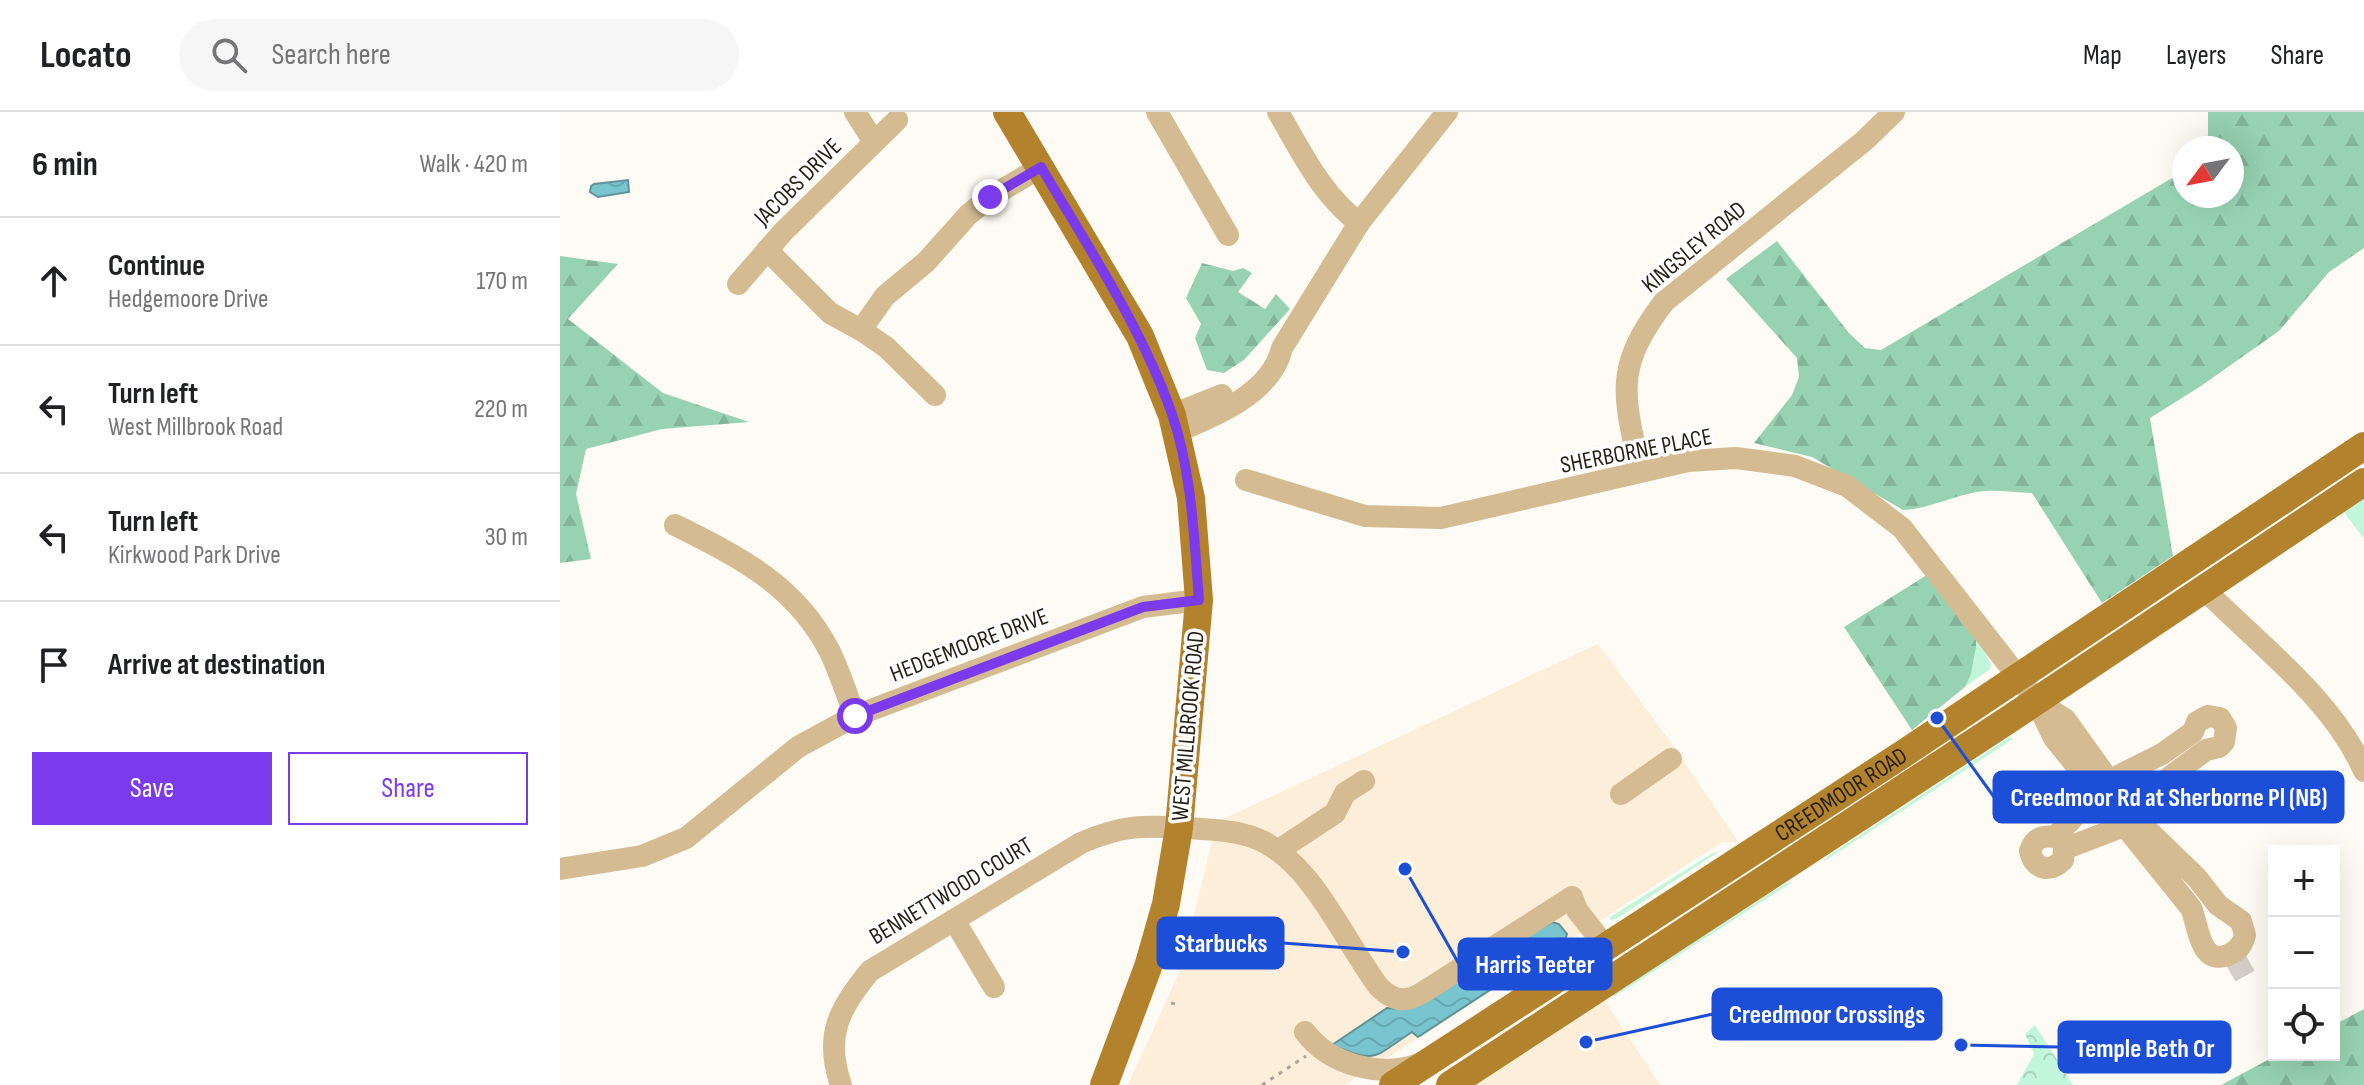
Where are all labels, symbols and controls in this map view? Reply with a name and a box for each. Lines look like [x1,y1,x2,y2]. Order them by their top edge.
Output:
search box [179,19,739,91]
text: Locato [40,33,131,78]
icon: search [207,33,251,77]
text: Search here [271,37,391,73]
text: Map [2083,39,2122,72]
text: Layers [2166,39,2226,72]
text: Share [2270,39,2324,72]
street label: JACOBS DRIVE [748,132,848,232]
north arrow [2172,136,2244,208]
text: 6 min [32,144,98,185]
text: Walk · 420 m [419,149,528,180]
route end [972,179,1008,215]
street label: KINGSLEY ROAD [1636,195,1752,299]
text: Continue [108,248,205,284]
icon: ahead [32,259,76,303]
text: 170 m [476,266,528,297]
text: Hedgemoore Drive [108,284,269,315]
text: Turn left [108,376,198,412]
icon: left [32,387,76,431]
text: 220 m [474,394,528,425]
text: West Millbrook Road [108,412,283,443]
street label: SHERBORNE PLACE [1558,422,1714,480]
text: Turn left [108,504,198,540]
icon: left [32,515,76,559]
text: 30 m [485,522,528,553]
text: Kirkwood Park Drive [108,540,281,571]
street label: HEDGEMOORE DRIVE [886,602,1052,688]
street label: WEST MILLBROOK ROAD [1165,630,1211,822]
icon: arrive [32,643,76,687]
text: Arrive at destination [108,647,325,683]
route start [837,698,873,734]
street label: CREEDMOOR ROAD [1769,741,1913,848]
button: Save [32,752,272,825]
button: Share [288,752,528,825]
callout: Creedmoor Rd at Sherborne Pl (NB) [1994,772,2343,822]
text: Creedmoor Rd at Sherborne Pl (NB) [2011,783,2327,814]
street label: BENNETTWOOD COURT [864,831,1038,951]
map controls [2268,845,2340,1061]
button: + [2268,845,2340,917]
button: − [2268,917,2340,989]
callout: Starbucks [1158,918,1283,968]
text: Starbucks [1174,929,1268,960]
callout: Harris Teeter [1459,939,1611,989]
text: Harris Teeter [1475,950,1595,981]
callout: Creedmoor Crossings [1713,989,1941,1039]
button: locate [2268,989,2340,1061]
text: Creedmoor Crossings [1729,1000,1925,1031]
callout: Temple Beth Or [2059,1022,2230,1072]
text: Temple Beth Or [2076,1034,2214,1065]

